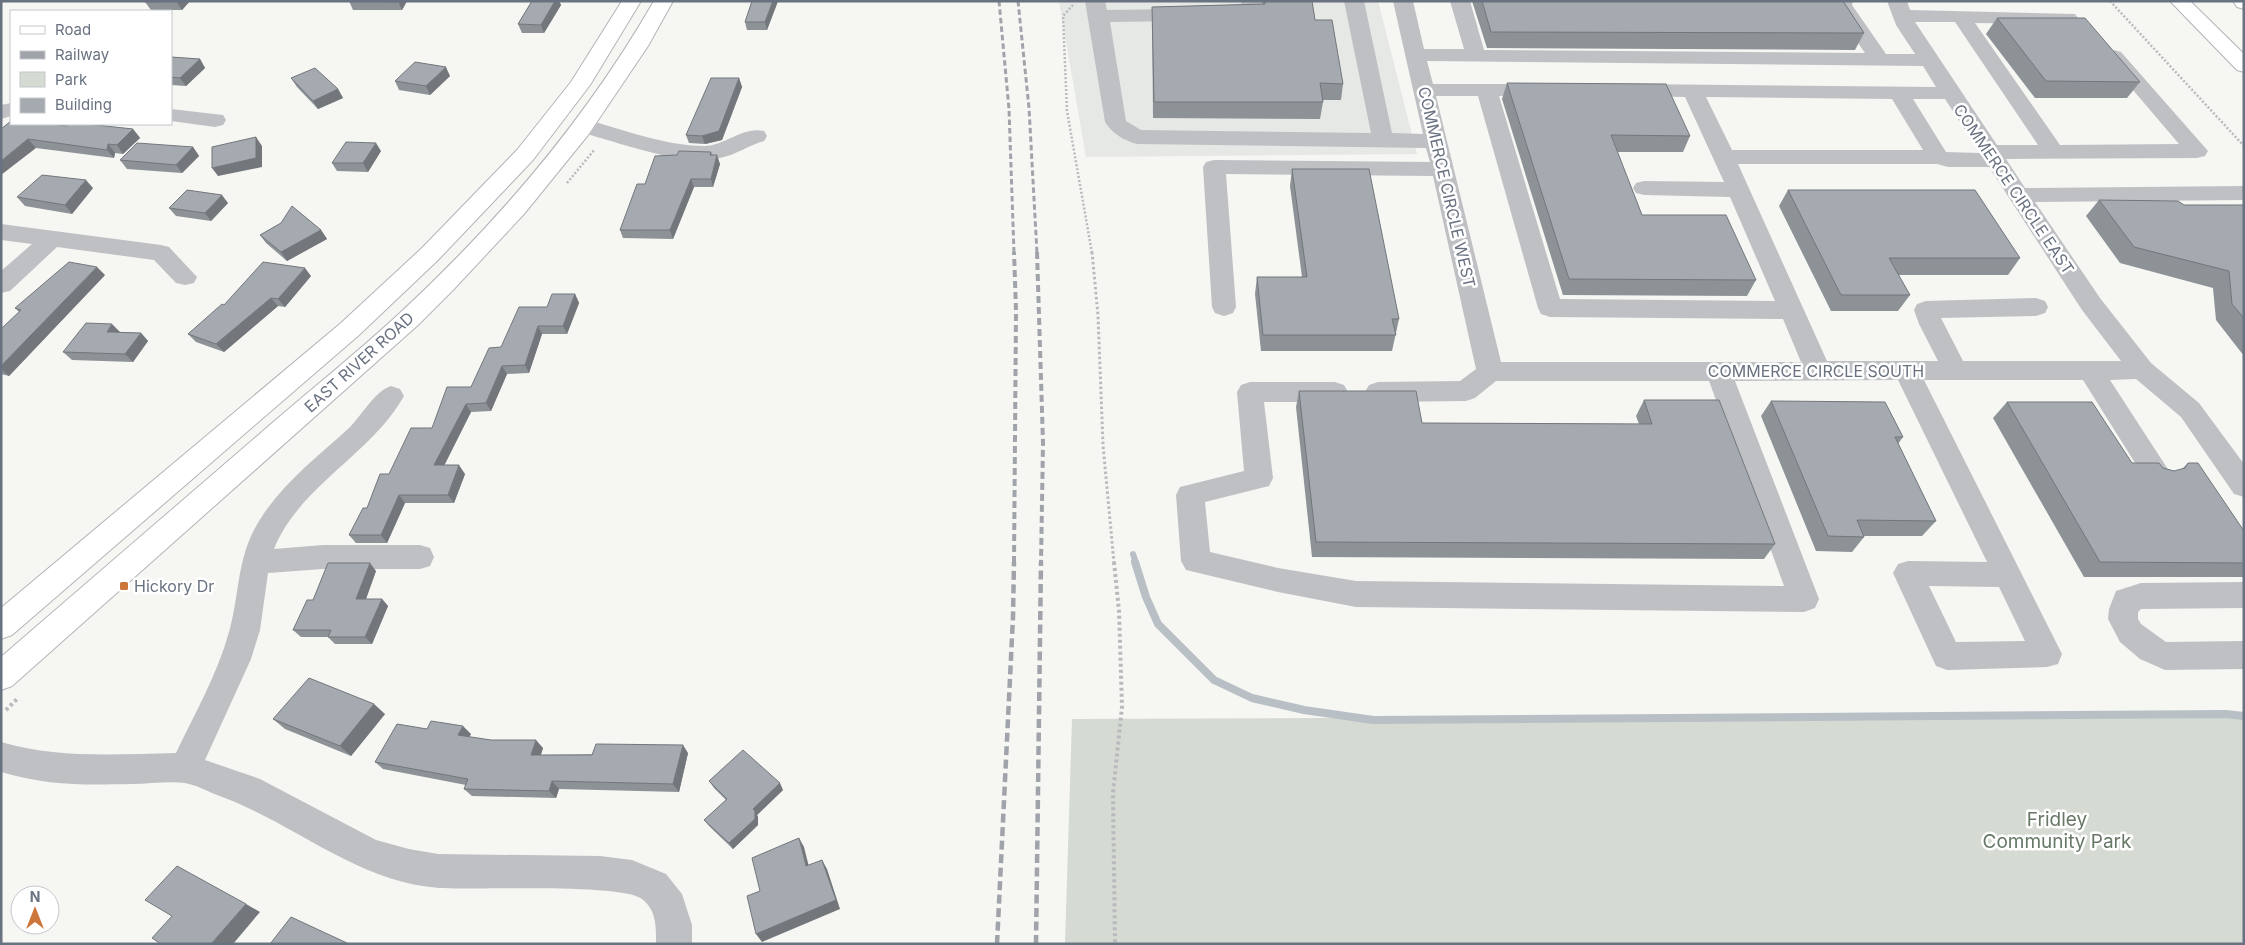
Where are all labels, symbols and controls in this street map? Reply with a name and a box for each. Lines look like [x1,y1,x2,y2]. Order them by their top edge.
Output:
legend [10,10,172,125]
text: Road [55,20,91,39]
text: Railway [55,45,110,64]
text: Park [55,70,88,89]
street label: COMMERCE CIRCLE WEST [1414,85,1480,289]
text: Building [55,95,112,114]
street label: COMMERCE CIRCLE EAST [1950,100,2078,278]
street label: EAST RIVER ROAD [300,308,418,416]
street label: COMMERCE CIRCLE SOUTH [1708,361,1924,381]
place label: Hickory Dr [134,576,214,596]
marker: Hickory Dr [118,580,130,592]
park label: Fridley Community Park [1983,808,2132,853]
north arrow [10,885,60,935]
text: N [30,888,40,905]

